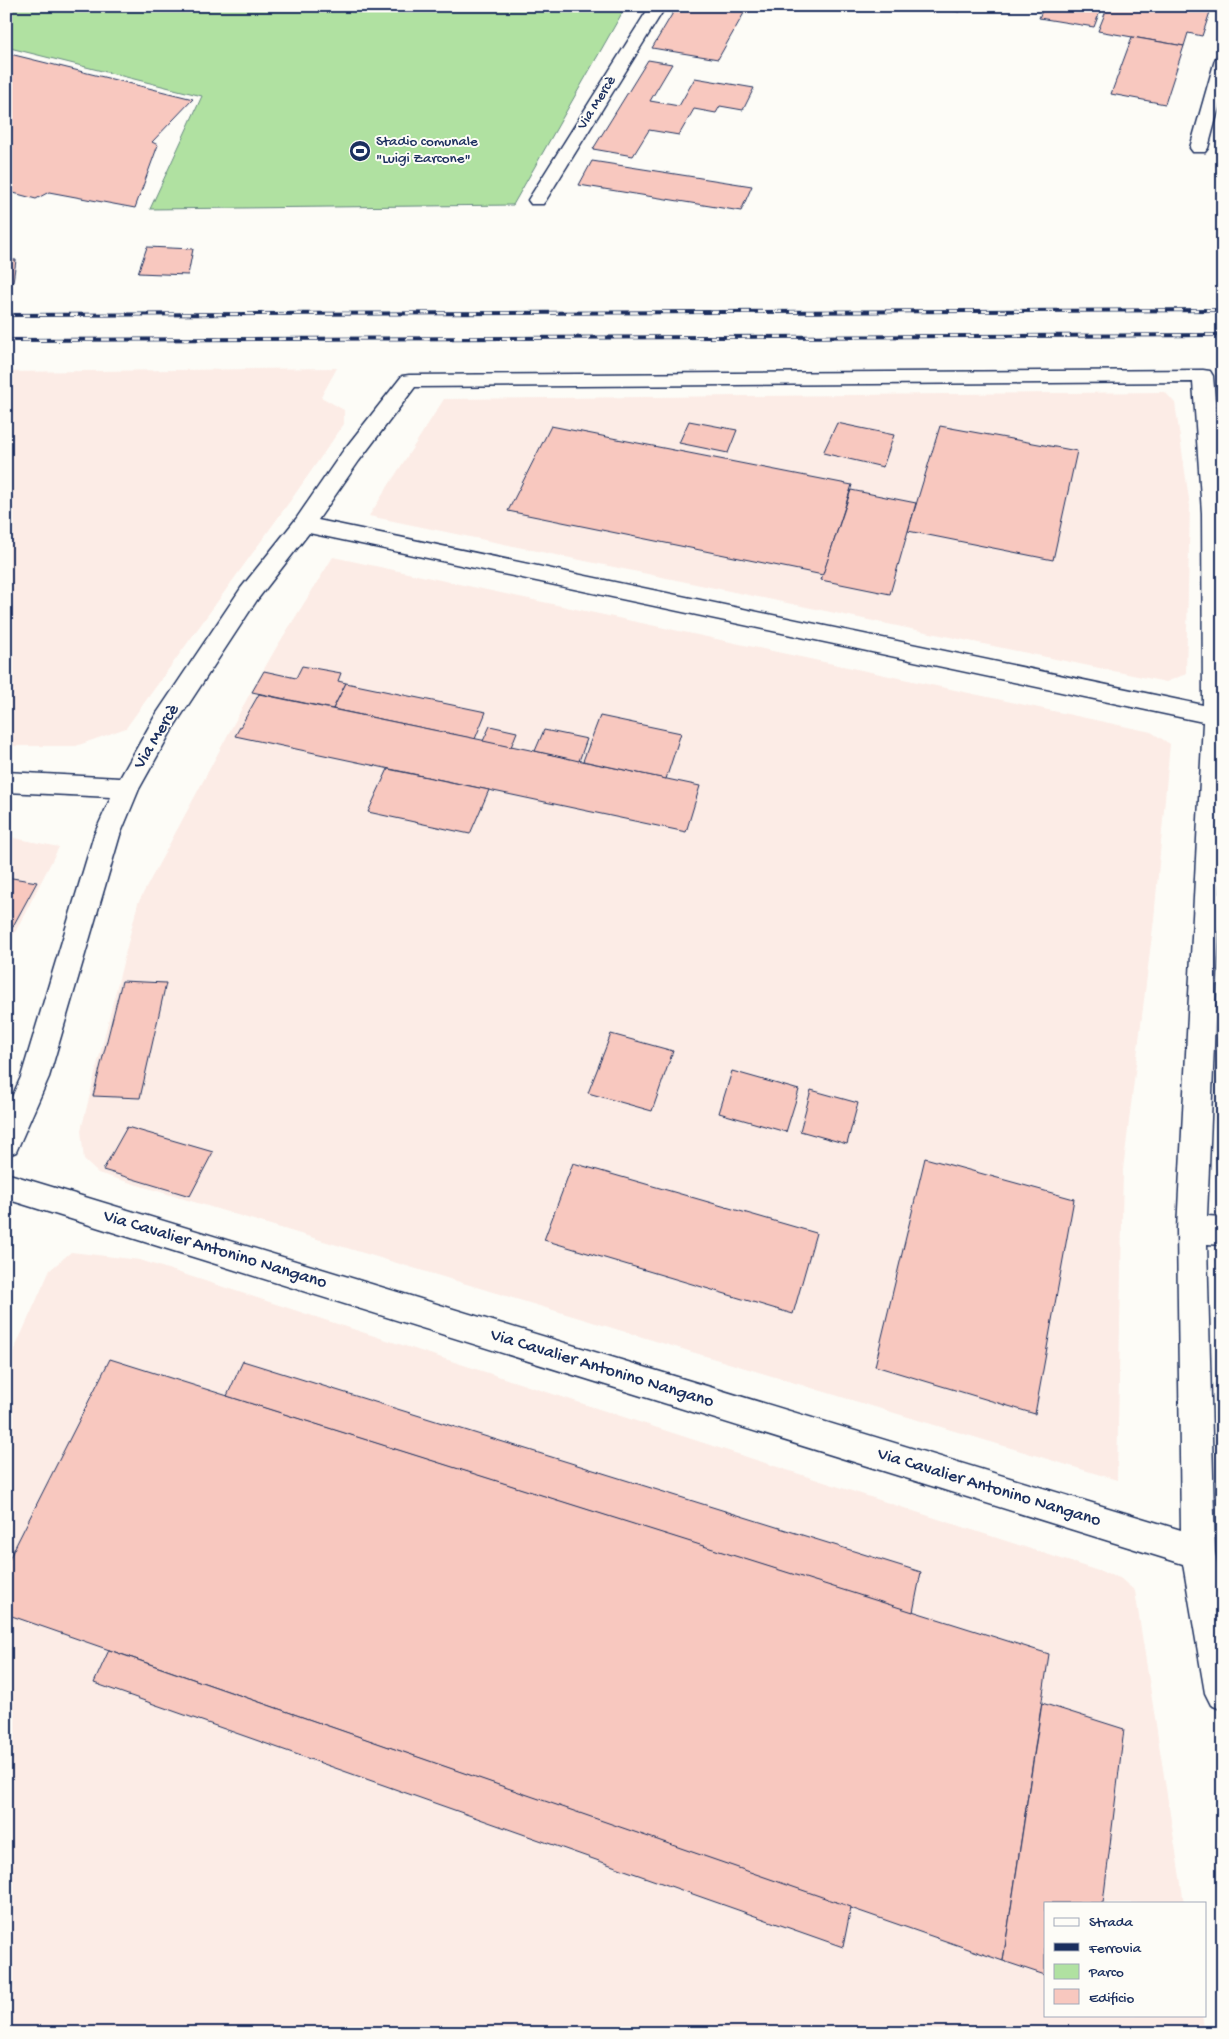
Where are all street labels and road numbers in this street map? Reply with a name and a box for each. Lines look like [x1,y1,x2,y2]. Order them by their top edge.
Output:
street label: Via Mercè [573,73,621,134]
street label: Via Mercè [129,700,185,774]
street label: Via Cavalier Antonino Nangano [100,1206,329,1294]
street label: Via Cavalier Antonino Nangano [487,1325,716,1413]
street label: Via Cavalier Antonino Nangano [874,1444,1103,1532]

